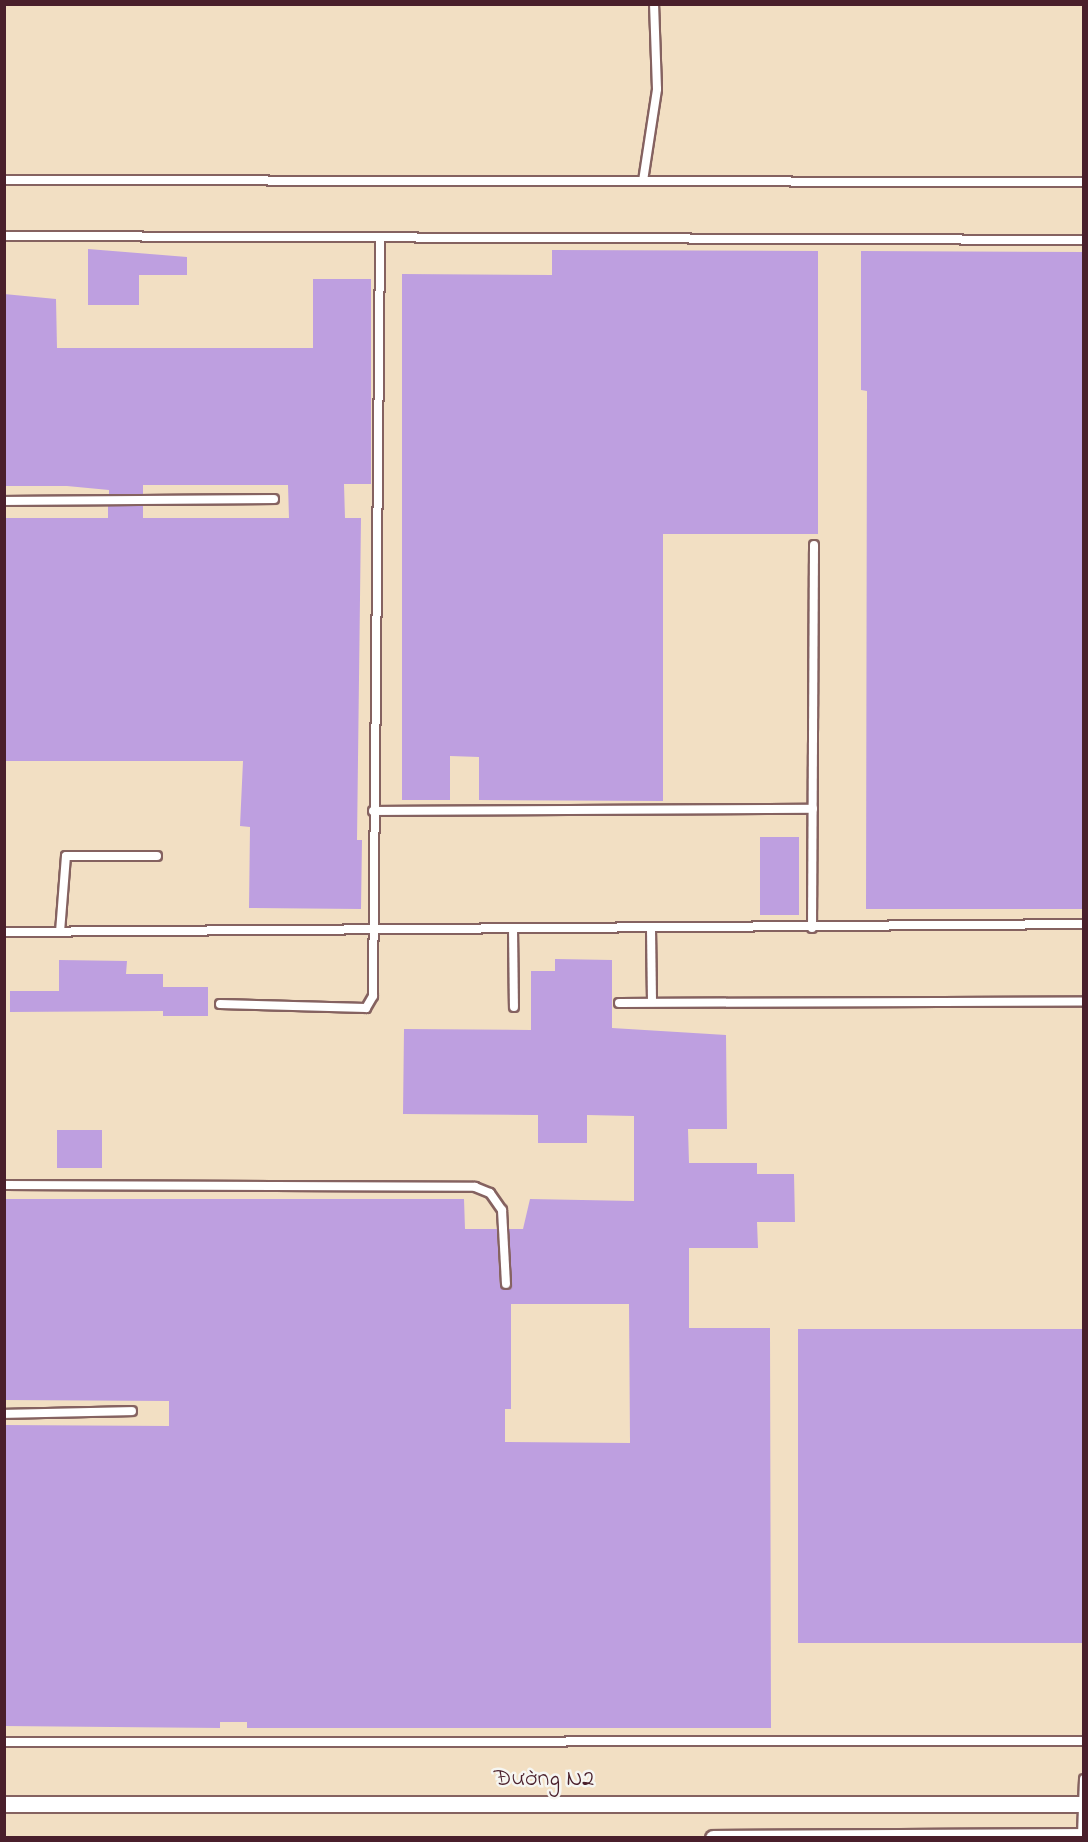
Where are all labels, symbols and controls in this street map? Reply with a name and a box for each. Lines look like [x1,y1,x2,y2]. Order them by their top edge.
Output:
street label: Đường N2 [494,1766,594,1794]

